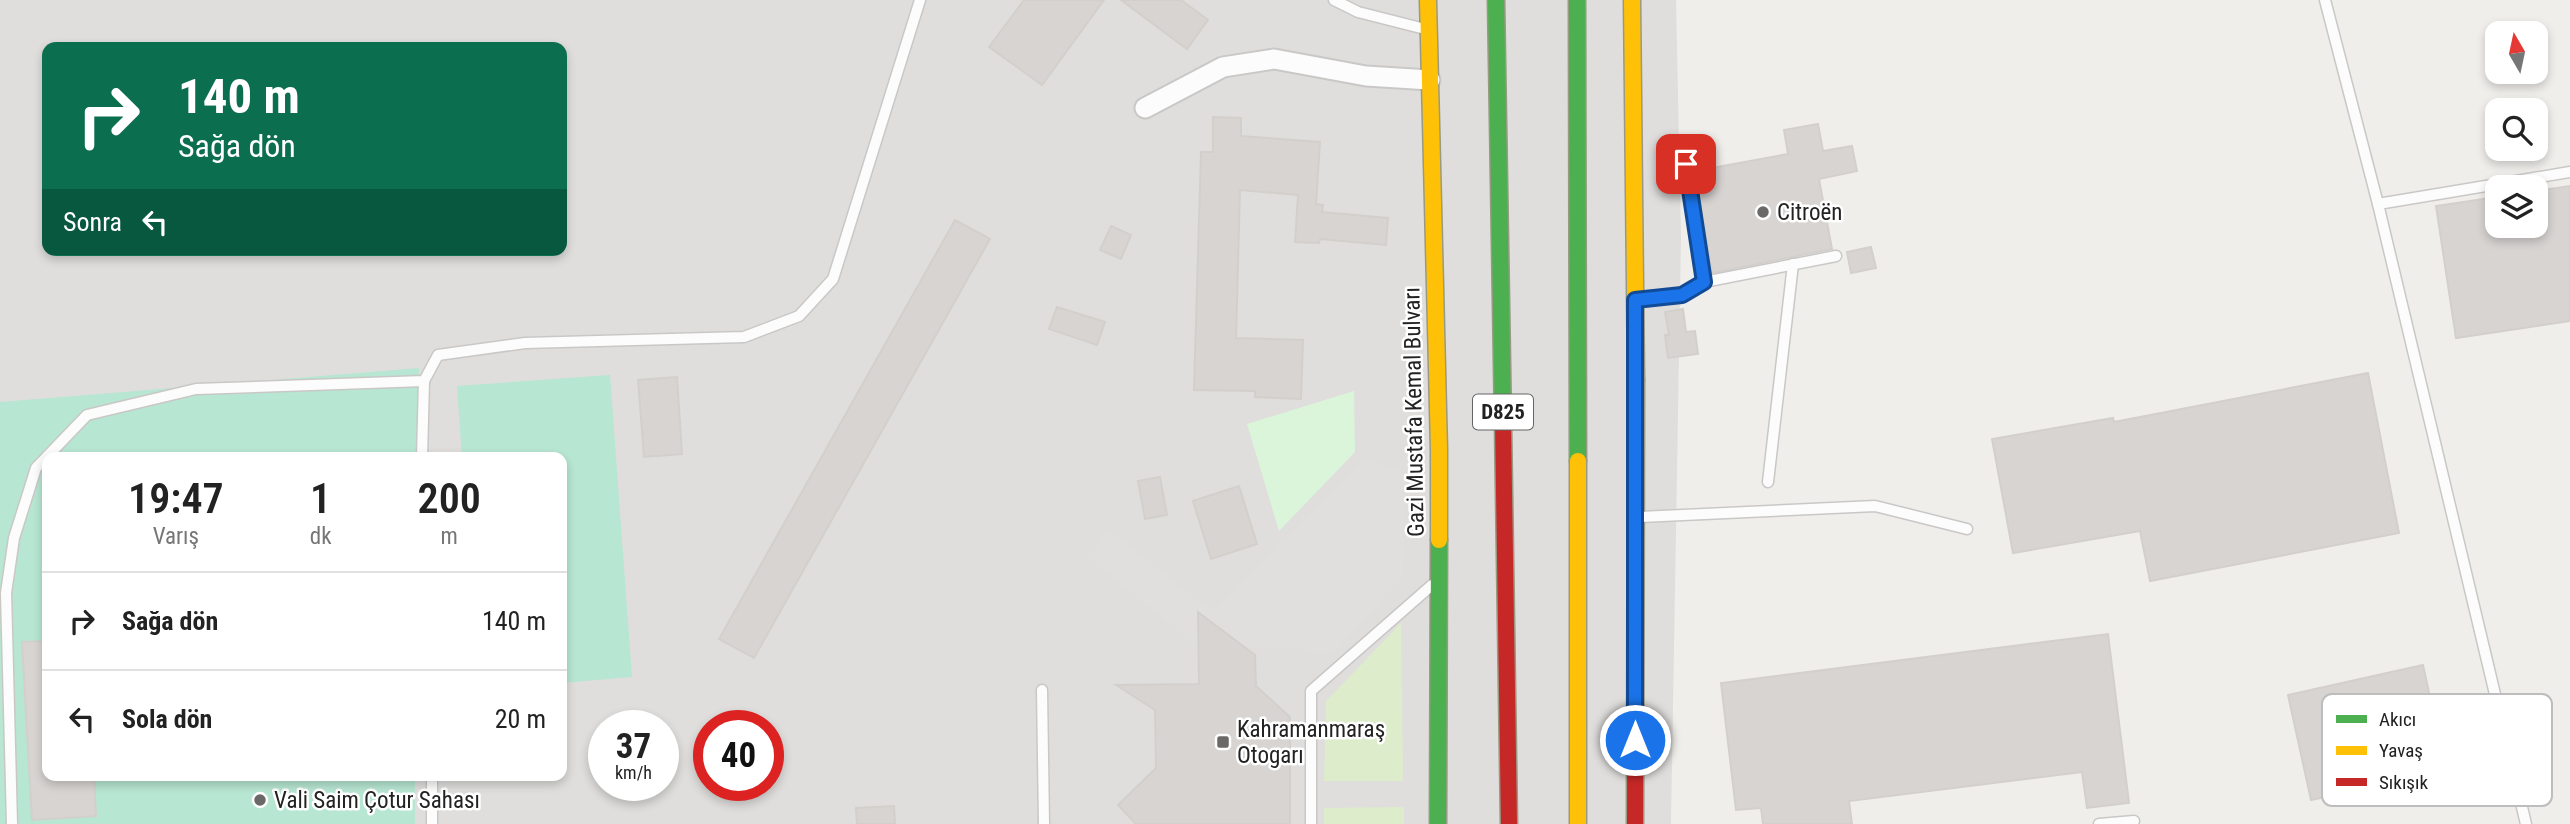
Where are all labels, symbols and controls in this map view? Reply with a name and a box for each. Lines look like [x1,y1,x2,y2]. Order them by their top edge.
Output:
north arrow [2485,21,2548,84]
map controls [2485,21,2548,238]
text: 140 m [178,68,300,125]
icon: right [63,70,154,161]
button: search [2485,98,2548,161]
text: Sağa dön [178,127,296,165]
pin [1656,134,1716,194]
icon: arrive [1667,145,1705,183]
button: layers [2485,175,2548,238]
place label: Citroën [1777,199,1842,226]
icon: left [136,203,174,241]
marker: Citroën [1755,204,1771,220]
text: Sonra [63,207,122,237]
street label: Gazi Mustafa Kemal Bulvarı [1398,287,1430,537]
road number: D825 [1473,394,1533,430]
text: 19:47 [128,474,224,523]
text: 1 [310,474,331,523]
text: 200 [418,474,481,523]
text: Varış [153,523,199,550]
text: dk [310,523,332,550]
text: m [441,523,458,550]
icon: right [63,602,101,640]
text: Sağa dön [122,606,218,636]
text: 140 m [482,606,546,636]
legend [2322,694,2552,806]
icon: left [63,700,101,738]
position arrow [1598,703,1672,777]
text: Sola dön [122,704,212,734]
text: 20 m [495,704,546,734]
text: Akıcı [2379,708,2416,731]
speed limit sign: 40 [693,710,784,801]
place label: Kahramanmaraş Otogarı [1237,716,1385,769]
text: 37 [616,726,651,767]
marker: Kahramanmaraş Otogarı [1215,734,1231,750]
text: Yavaş [2379,739,2423,762]
text: km/h [615,762,652,783]
text: Sıkışık [2379,771,2428,794]
place label: Vali Saim Çotur Sahası [274,787,480,814]
marker: Vali Saim Çotur Sahası [252,792,268,808]

